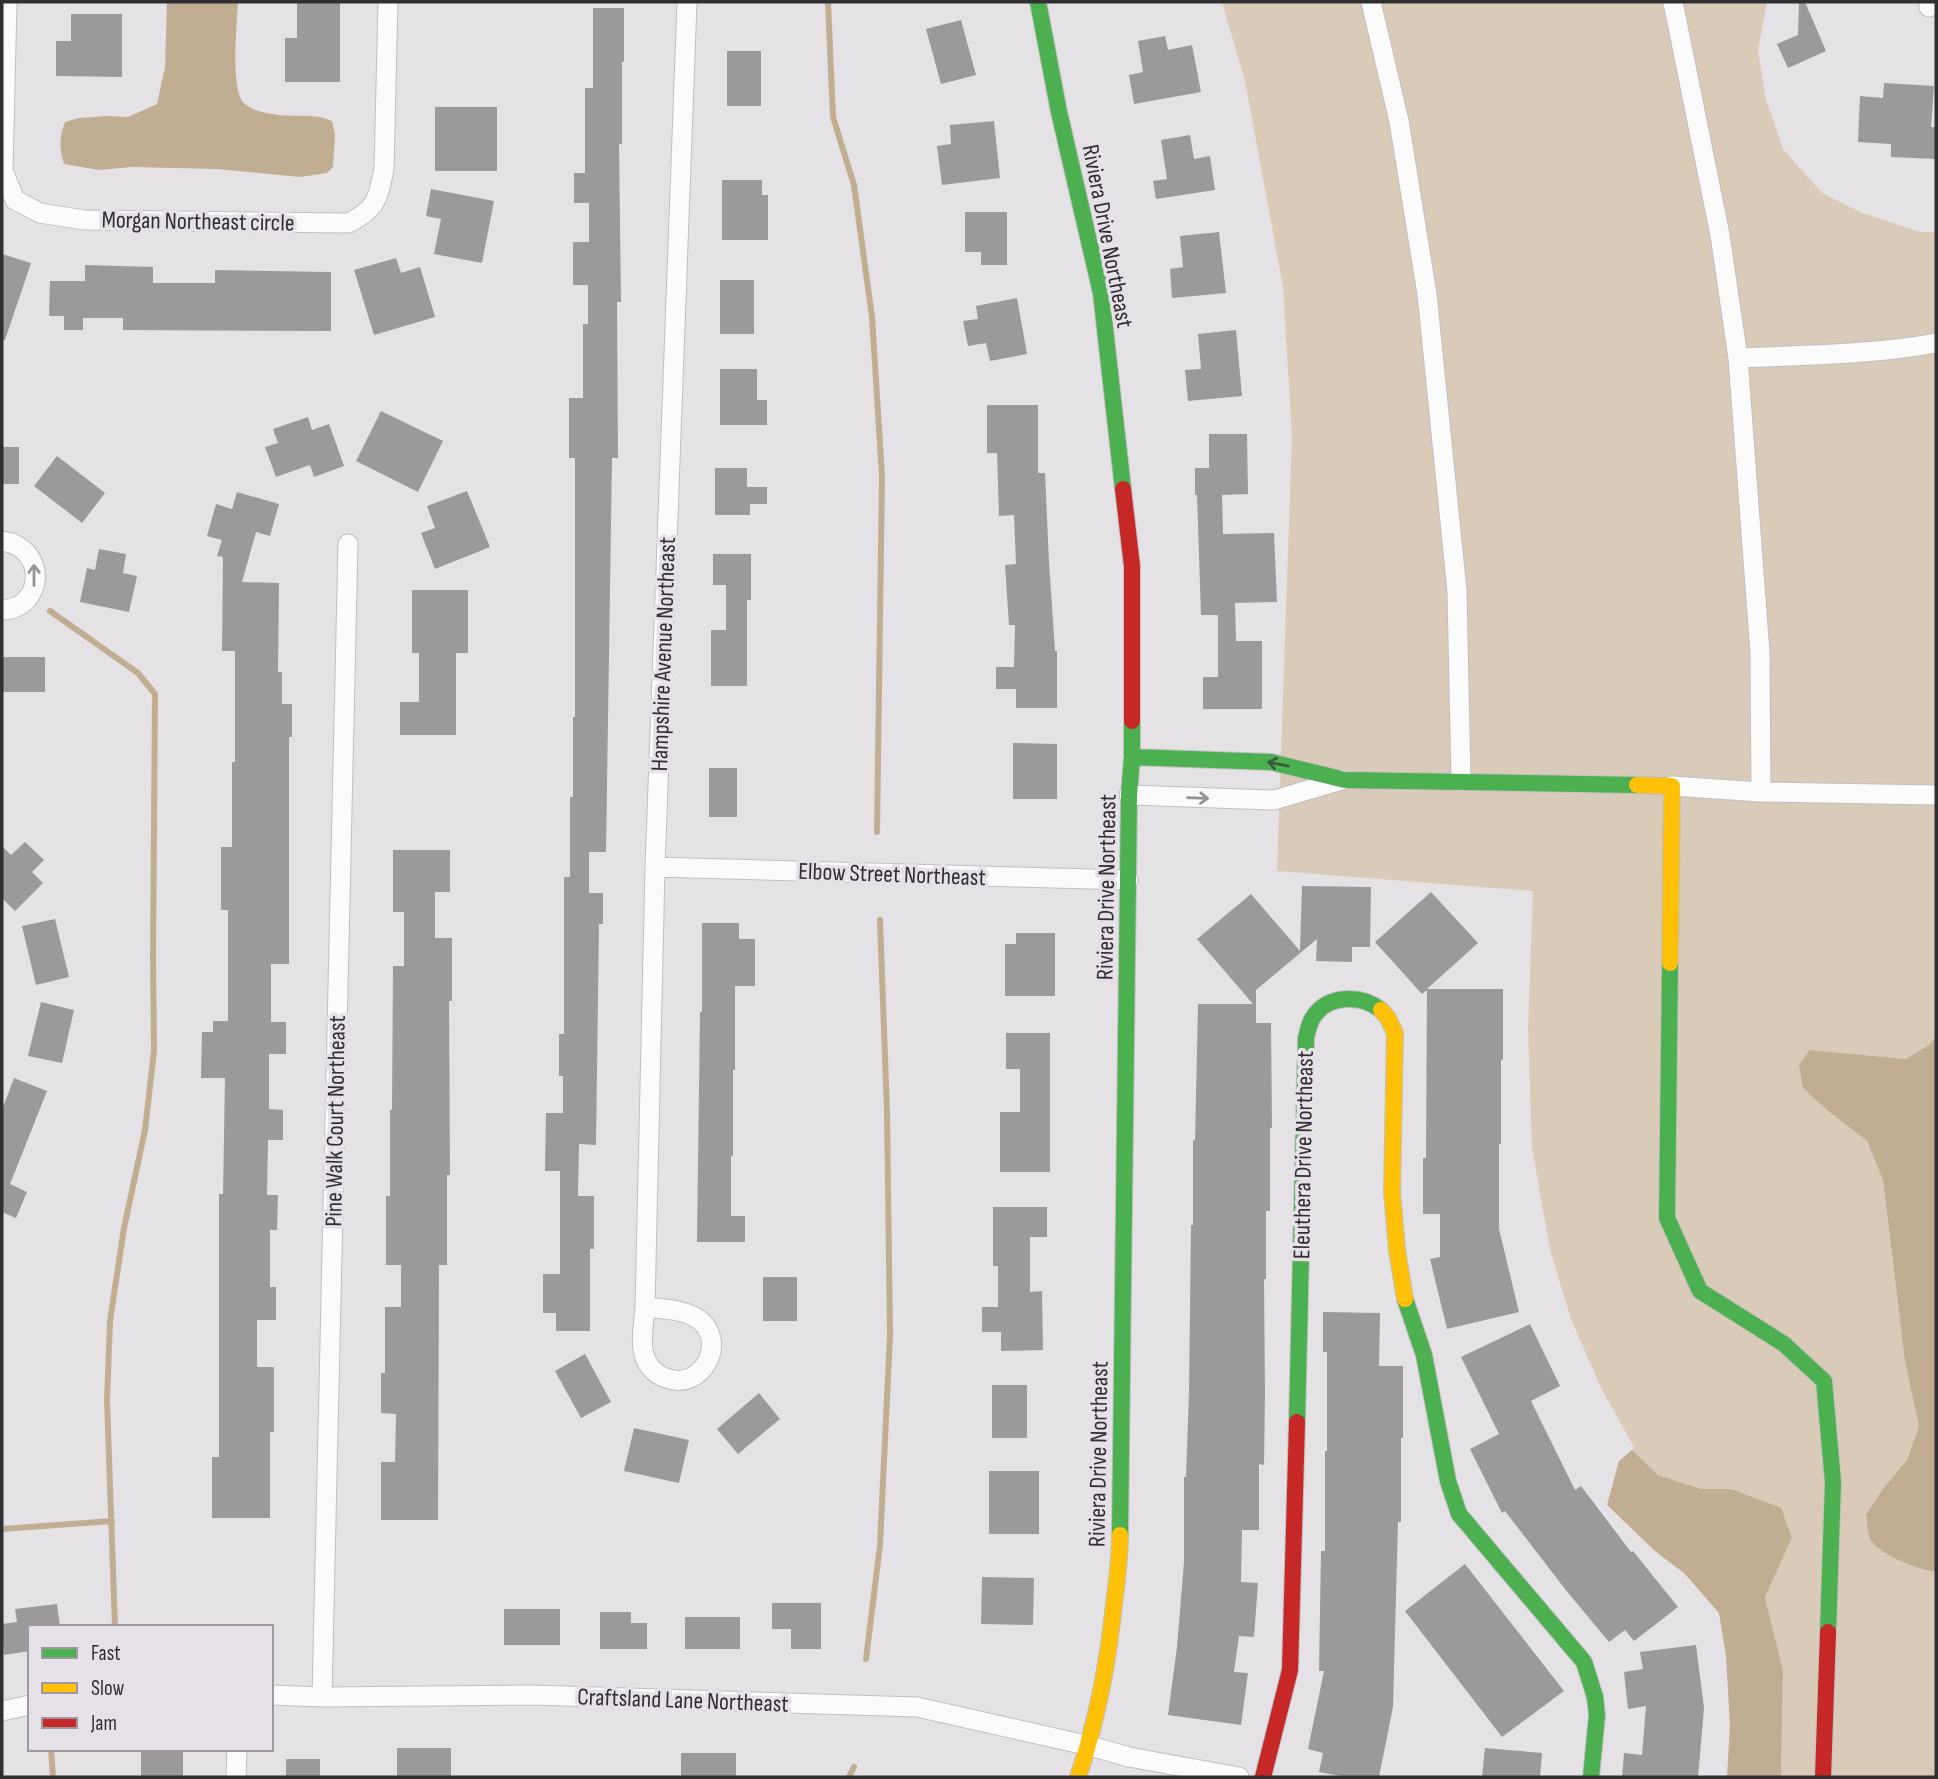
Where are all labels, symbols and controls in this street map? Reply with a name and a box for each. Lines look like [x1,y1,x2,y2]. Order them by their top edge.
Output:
street label: Riviera Drive Northeast [1076,142,1139,330]
street label: Morgan Northeast circle [101,205,295,238]
street label: Hampshire Avenue Northeast [645,536,682,772]
one-way arrow [27,564,40,587]
one-way arrow [1267,757,1290,771]
one-way arrow [1186,791,1209,804]
street label: Riviera Drive Northeast [1090,794,1123,980]
street label: Elbow Street Northeast [798,857,986,892]
street label: Pine Walk Court Northeast [319,1015,352,1227]
street label: Eleuthera Drive Northeast [1287,1051,1320,1259]
street label: Riviera Drive Northeast [1082,1361,1115,1547]
legend [28,1625,273,1751]
text: Fast [91,1641,121,1666]
text: Slow [91,1676,125,1701]
street label: Craftsland Lane Northeast [577,1682,789,1719]
text: Jam [90,1711,117,1736]

